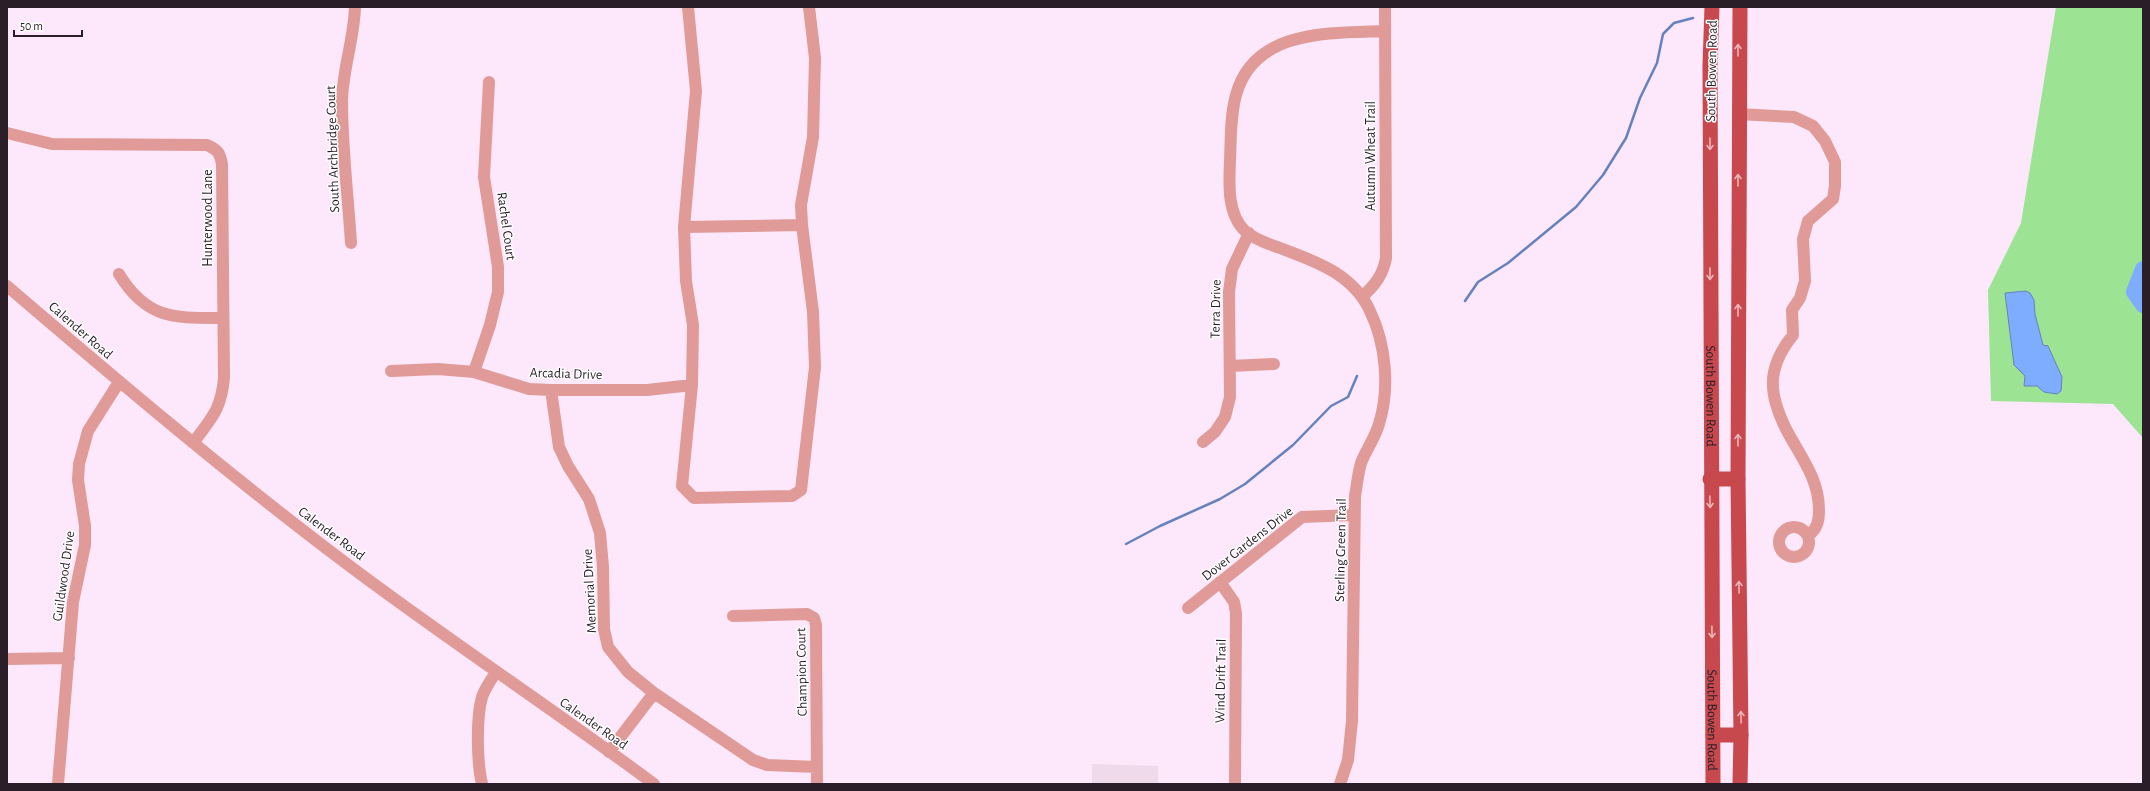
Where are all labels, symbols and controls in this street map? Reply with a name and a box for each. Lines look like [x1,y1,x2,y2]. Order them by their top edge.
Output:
scale bar [14,12,82,38]
text: 50 m [20,20,43,32]
street label: South Bowen Road [1704,20,1720,122]
one-way arrow [1734,44,1742,57]
street label: South Archbridge Court [324,85,342,213]
street label: Autumn Wheat Trail [1364,101,1378,211]
one-way arrow [1706,137,1714,150]
street label: Hunterwood Lane [201,169,215,267]
one-way arrow [1734,174,1742,187]
street label: Rachel Court [494,191,518,262]
one-way arrow [1706,267,1714,280]
street label: Terra Drive [1208,279,1224,339]
street label: Calender Road [46,299,115,362]
one-way arrow [1734,304,1742,317]
street label: South Bowen Road [1703,345,1718,447]
street label: Arcadia Drive [529,366,603,382]
one-way arrow [1734,434,1742,447]
one-way arrow [1706,495,1714,508]
street label: Sterling Green Trail [1333,498,1349,602]
street label: Calender Road [296,504,367,563]
street label: Dover Gardens Drive [1199,504,1296,584]
street label: Guildwood Drive [51,530,77,622]
street label: Memorial Drive [581,548,599,633]
one-way arrow [1735,581,1743,594]
one-way arrow [1708,625,1716,638]
street label: Champion Court [794,627,810,716]
street label: Wind Drift Trail [1213,639,1229,723]
street label: South Bowen Road [1705,669,1719,771]
street label: Calender Road [557,695,630,752]
one-way arrow [1737,711,1745,724]

